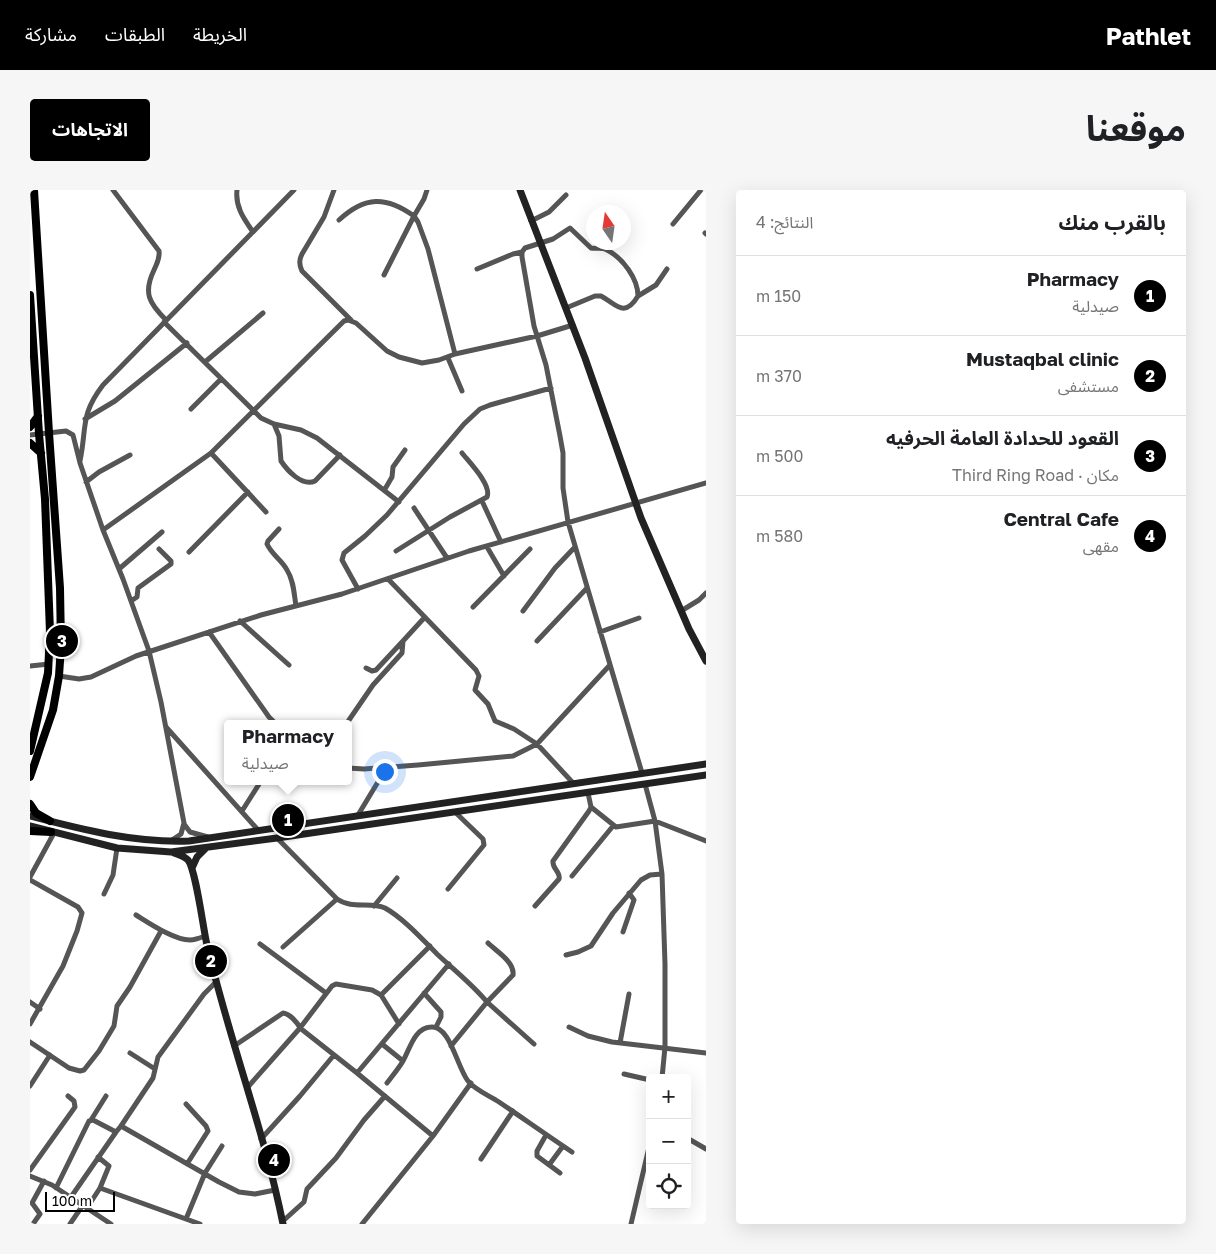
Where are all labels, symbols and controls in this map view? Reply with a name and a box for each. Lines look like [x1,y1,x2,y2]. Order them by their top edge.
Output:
text: Pathlet [1106,21,1191,50]
text: مشاركة [25,23,77,45]
text: الطبقات [105,23,165,45]
text: الخريطة [193,23,247,45]
button: الاتجاهات [30,99,150,161]
text: موقعنا [1086,107,1186,149]
north arrow [586,205,631,250]
text: بالقرب منك [1058,209,1166,235]
text: النتائج: 4 [756,212,813,232]
text: Pharmacy [1027,267,1119,290]
text: 150 m [756,286,801,306]
text: 1 [1146,286,1154,306]
text: صيدلية [1072,296,1119,316]
text: Mustaqbal clinic [966,347,1119,370]
text: 370 m [756,366,802,386]
text: 2 [1145,366,1155,386]
text: مستشفى [1058,376,1119,396]
text: القعود للحدادة العامة الحرفيه [886,426,1119,449]
text: 500 m [756,446,803,466]
text: 3 [1145,446,1155,466]
text: مكان · Third Ring Road [952,465,1119,485]
text: Central Cafe [1003,507,1119,530]
text: 580 m [756,526,803,546]
text: 4 [1145,526,1155,546]
text: مقهى [1083,536,1119,556]
pin: 3 [46,622,78,660]
popup [224,720,352,785]
text: Pharmacy [242,724,334,747]
text: صيدلية [242,753,289,773]
your location [372,759,398,785]
pin: 1 [272,801,304,839]
pin: 2 [195,942,227,980]
map controls [646,1074,691,1209]
button: + [646,1074,691,1119]
button: − [646,1119,691,1164]
pin: 4 [258,1141,290,1179]
button: locate [646,1164,691,1209]
scale bar [45,1189,115,1212]
text: 100 m [52,1192,92,1209]

